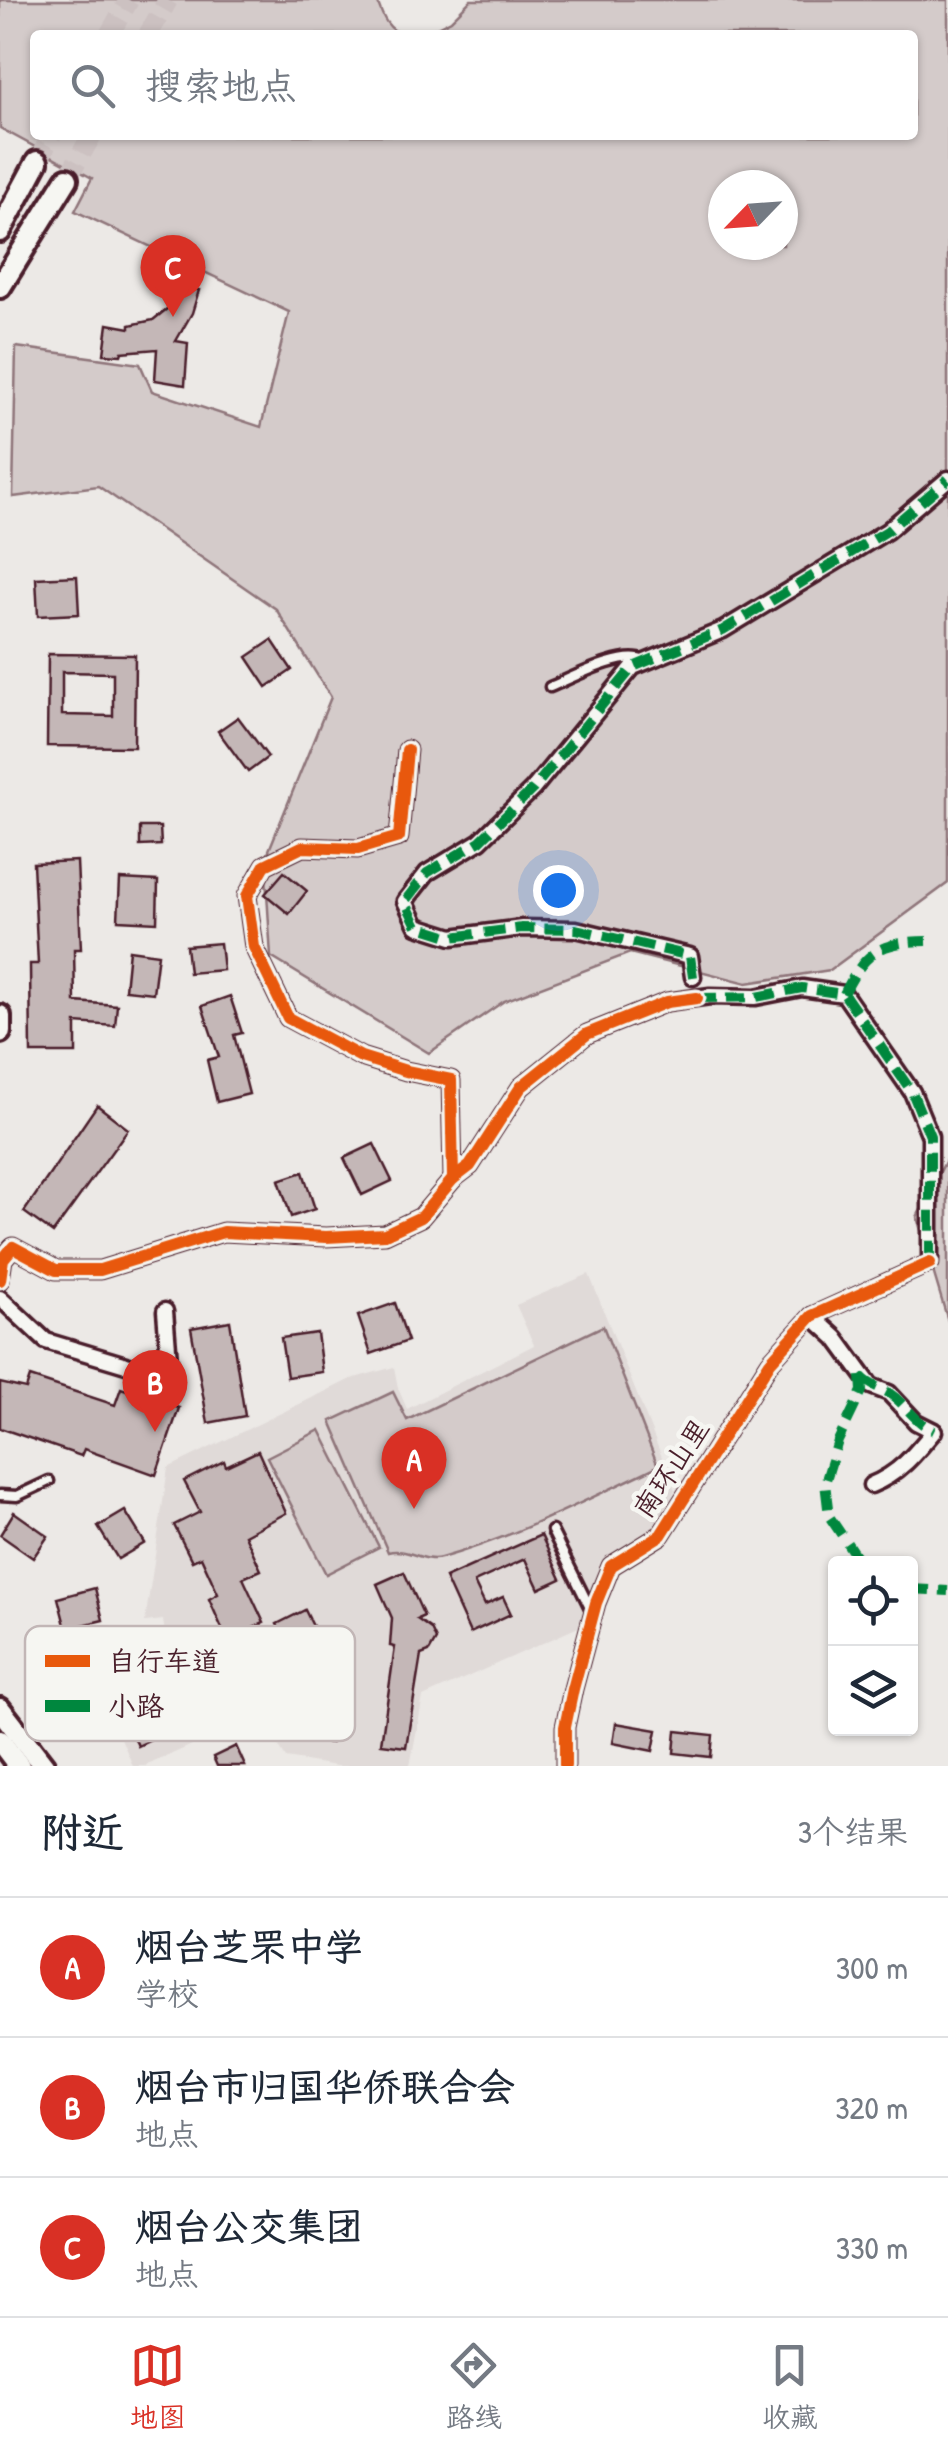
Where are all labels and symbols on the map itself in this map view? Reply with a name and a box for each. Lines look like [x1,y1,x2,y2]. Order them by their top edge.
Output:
north arrow [708,170,798,260]
pin: C [140,234,206,317]
your location [533,865,584,916]
pin: B [122,1350,188,1432]
street label: 南环山里 [624,1411,718,1525]
pin: A [382,1426,446,1509]
legend [25,1626,355,1741]
text: 自行车道 [108,1642,220,1680]
text: 小路 [108,1687,164,1725]

